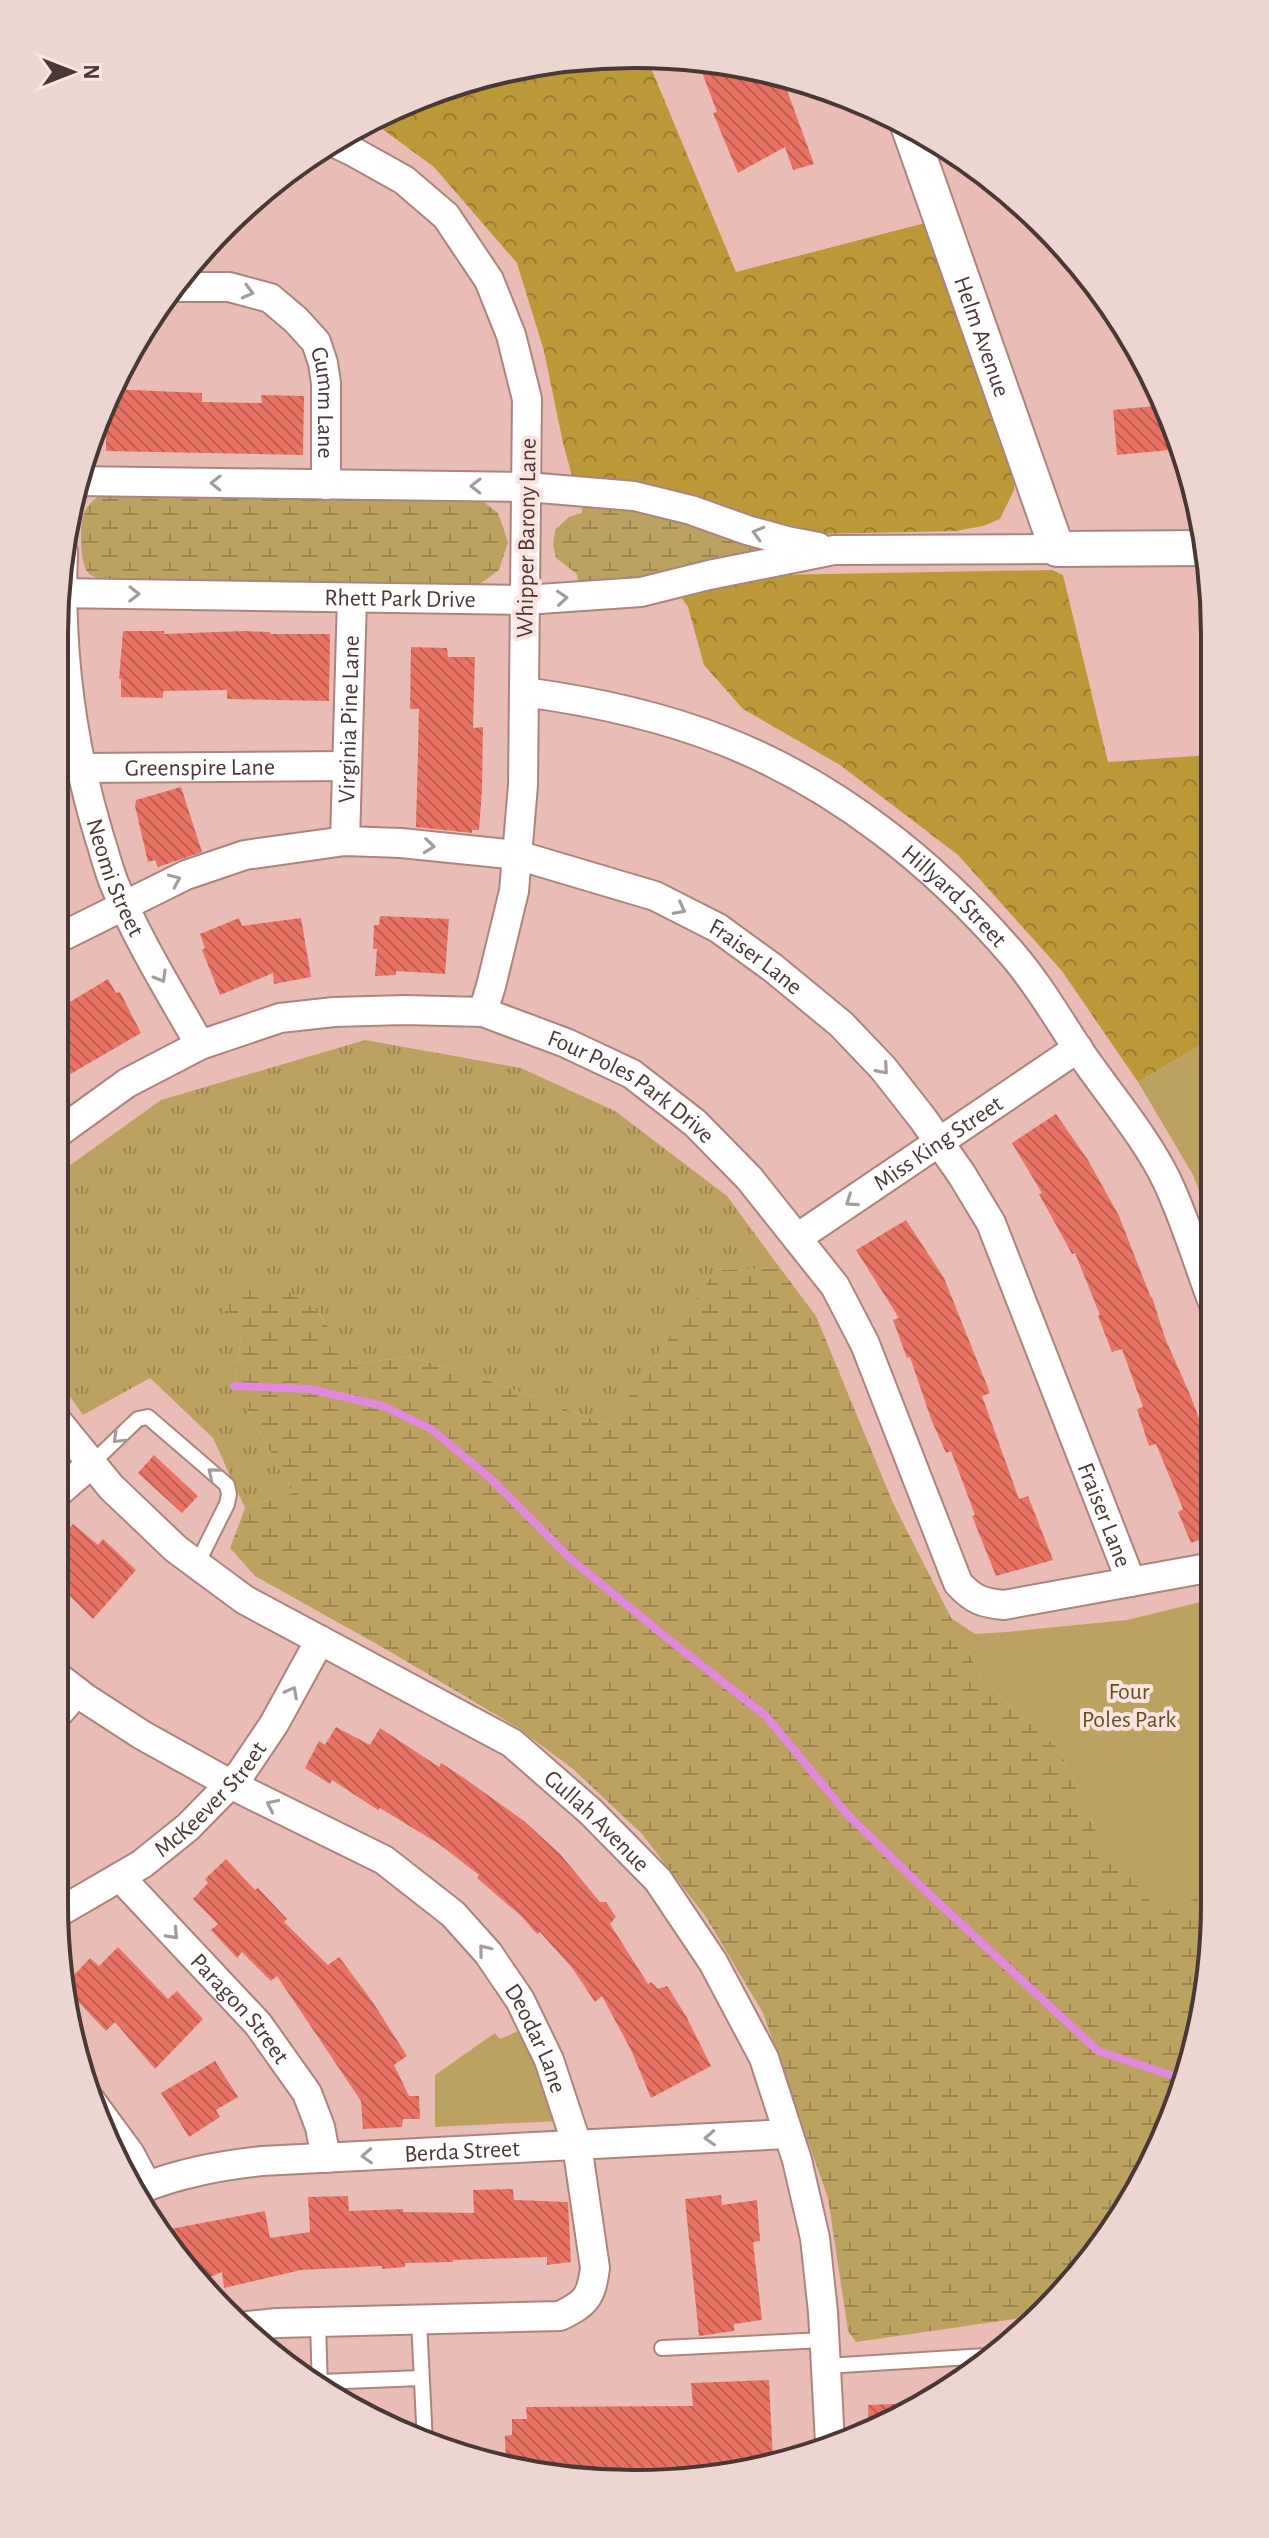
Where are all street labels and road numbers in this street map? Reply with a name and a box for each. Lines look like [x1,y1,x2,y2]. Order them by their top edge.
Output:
street label: Helm Avenue [949,273,1014,400]
street label: Gumm Lane [305,344,338,459]
street label: Whipper Barony Lane [513,438,541,638]
street label: Rhett Park Drive [324,586,476,612]
street label: Virginia Pine Lane [335,635,364,803]
street label: Greenspire Lane [125,756,275,781]
street label: Neomi Street [82,816,148,941]
street label: Hillyard Street [897,841,1011,952]
street label: Fraiser Lane [705,915,806,1000]
street label: Four Poles Park Drive [544,1026,719,1148]
street label: Miss King Street [870,1091,1008,1196]
street label: Fraiser Lane [1073,1460,1135,1571]
street label: McKeever Street [150,1737,272,1862]
street label: Gullah Avenue [539,1766,654,1877]
street label: Paragon Street [185,1949,293,2069]
street label: Deodar Lane [499,1979,570,2096]
street label: Berda Street [404,2137,521,2167]

